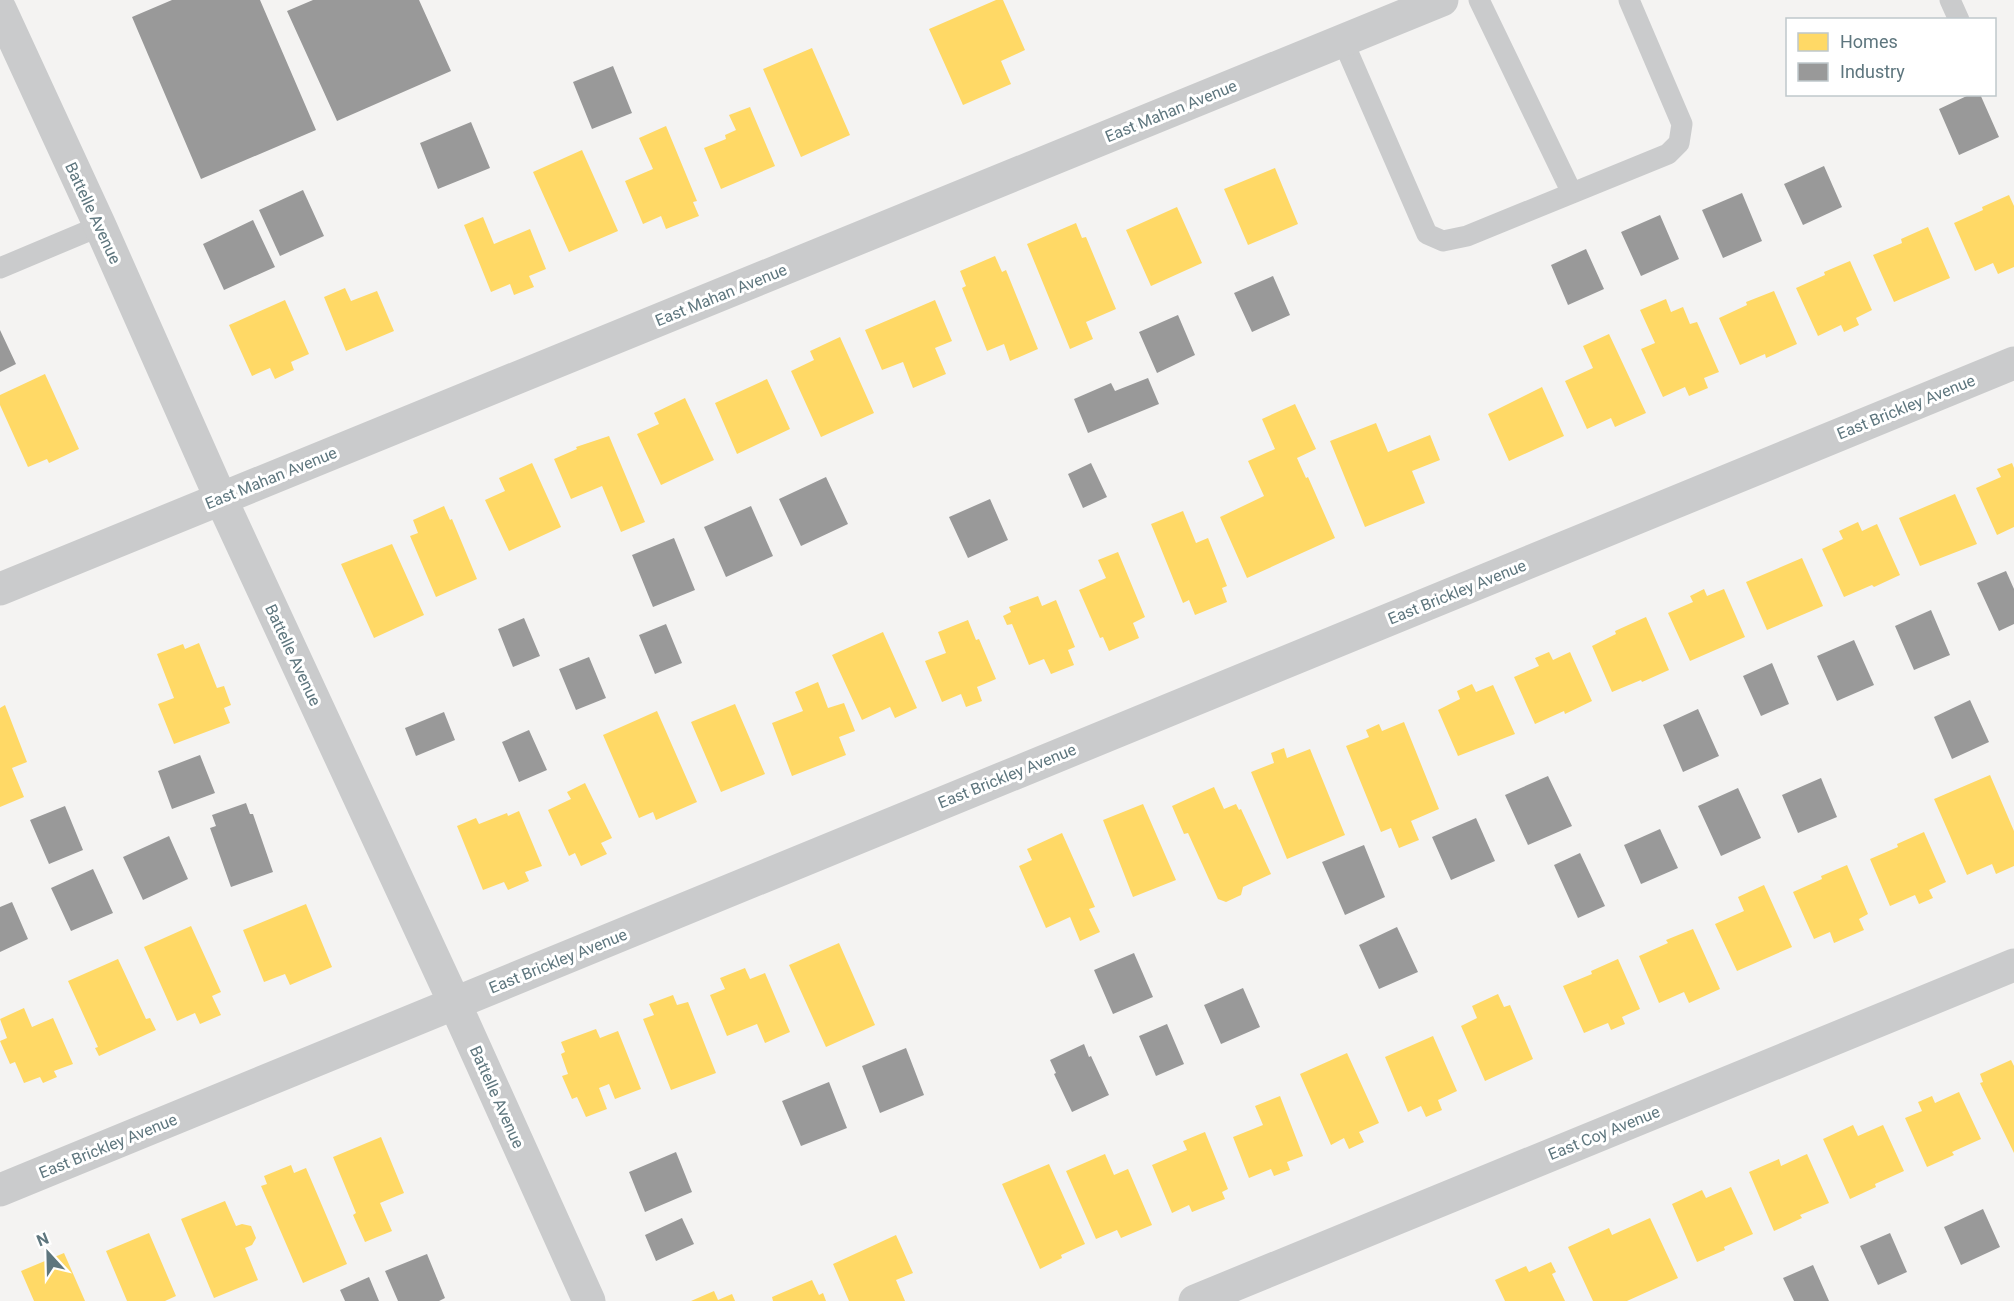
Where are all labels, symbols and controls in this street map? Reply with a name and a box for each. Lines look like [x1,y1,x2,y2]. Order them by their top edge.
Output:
legend [1786,18,1996,96]
text: Homes [1840,31,1898,52]
text: Industry [1840,61,1905,82]
street label: East Mahan Avenue [1102,76,1240,146]
street label: Battelle Avenue [61,159,125,267]
street label: East Mahan Avenue [652,260,790,330]
street label: East Brickley Avenue [1834,371,1978,443]
street label: East Mahan Avenue [202,443,340,513]
street label: East Brickley Avenue [1385,556,1529,628]
street label: Battelle Avenue [261,601,325,709]
street label: East Brickley Avenue [935,740,1079,812]
street label: East Brickley Avenue [486,925,630,997]
street label: Battelle Avenue [466,1043,528,1151]
street label: East Coy Avenue [1545,1102,1663,1164]
street label: East Brickley Avenue [36,1110,180,1182]
north arrow [18,1223,78,1283]
text: N [34,1229,51,1250]

